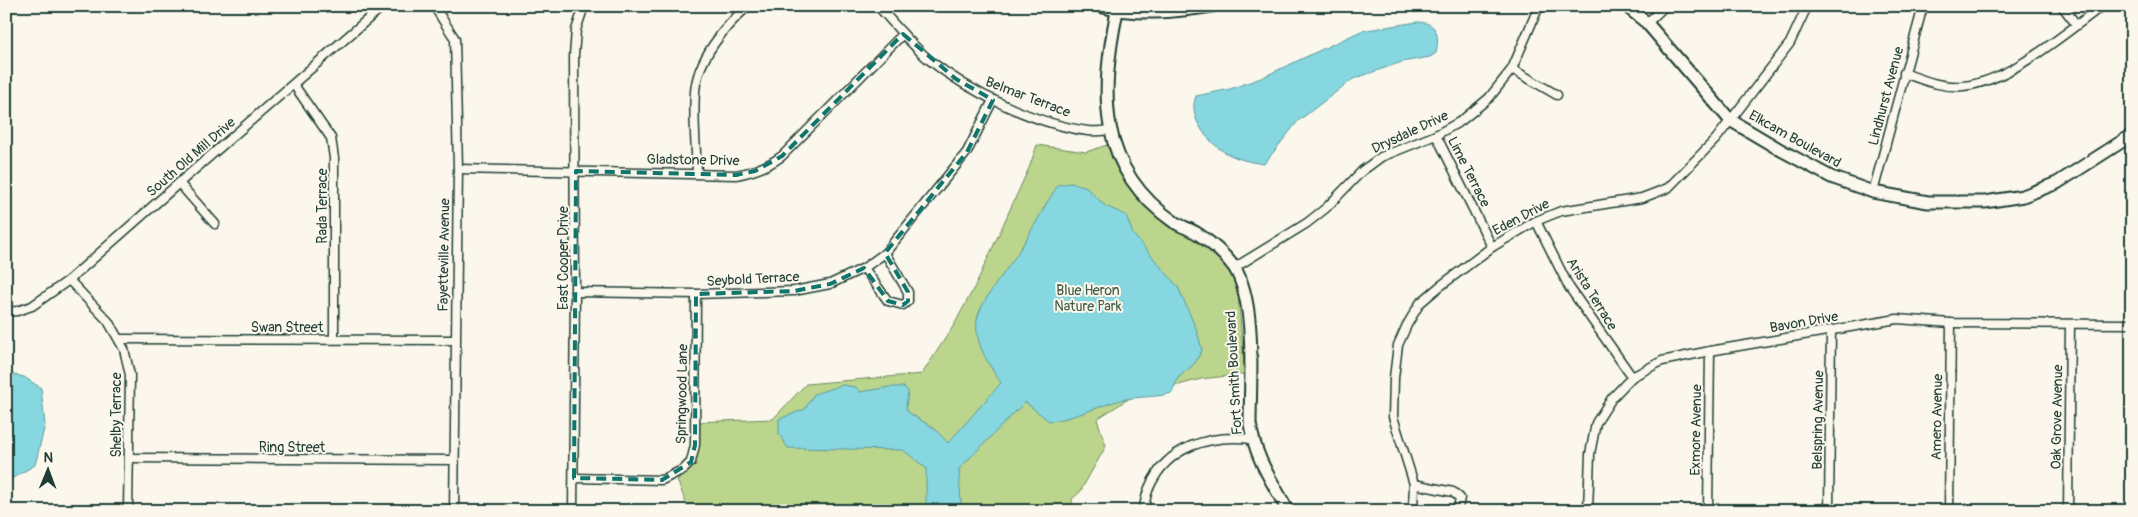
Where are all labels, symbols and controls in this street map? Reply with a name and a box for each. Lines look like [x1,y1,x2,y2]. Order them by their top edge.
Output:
street label: Lindhurst Avenue [1865,45,1907,147]
street label: Belmar Terrace [983,73,1073,121]
street label: Drysdale Drive [1369,107,1451,157]
street label: Elkcam Boulevard [1746,107,1844,171]
street label: South Old Mill Drive [143,114,239,200]
street label: Lime Terrace [1444,134,1494,210]
street label: Gladstone Drive [646,151,740,169]
street label: Rada Terrace [314,168,331,244]
street label: Eden Drive [1490,195,1552,239]
street label: Fayetteville Avenue [435,198,453,312]
street label: East Cooper Drive [555,206,572,310]
street label: Arista Terrace [1563,255,1621,334]
street label: Seybold Terrace [706,268,800,290]
park label: Blue Heron Nature Park [1054,282,1122,315]
street label: Bavon Drive [1769,308,1840,336]
street label: Fort Smith Boulevard [1222,310,1246,436]
street label: Swan Street [251,319,324,336]
street label: Springwood Lane [673,344,691,444]
street label: Oak Grove Avenue [2048,364,2066,470]
street label: Belspring Avenue [1809,370,1827,470]
street label: Shelby Terrace [108,372,125,458]
street label: Amero Avenue [1928,374,1946,460]
street label: Exmore Avenue [1687,384,1705,476]
street label: Ring Street [259,439,326,456]
north arrow [22,444,72,494]
text: N [43,449,53,466]

